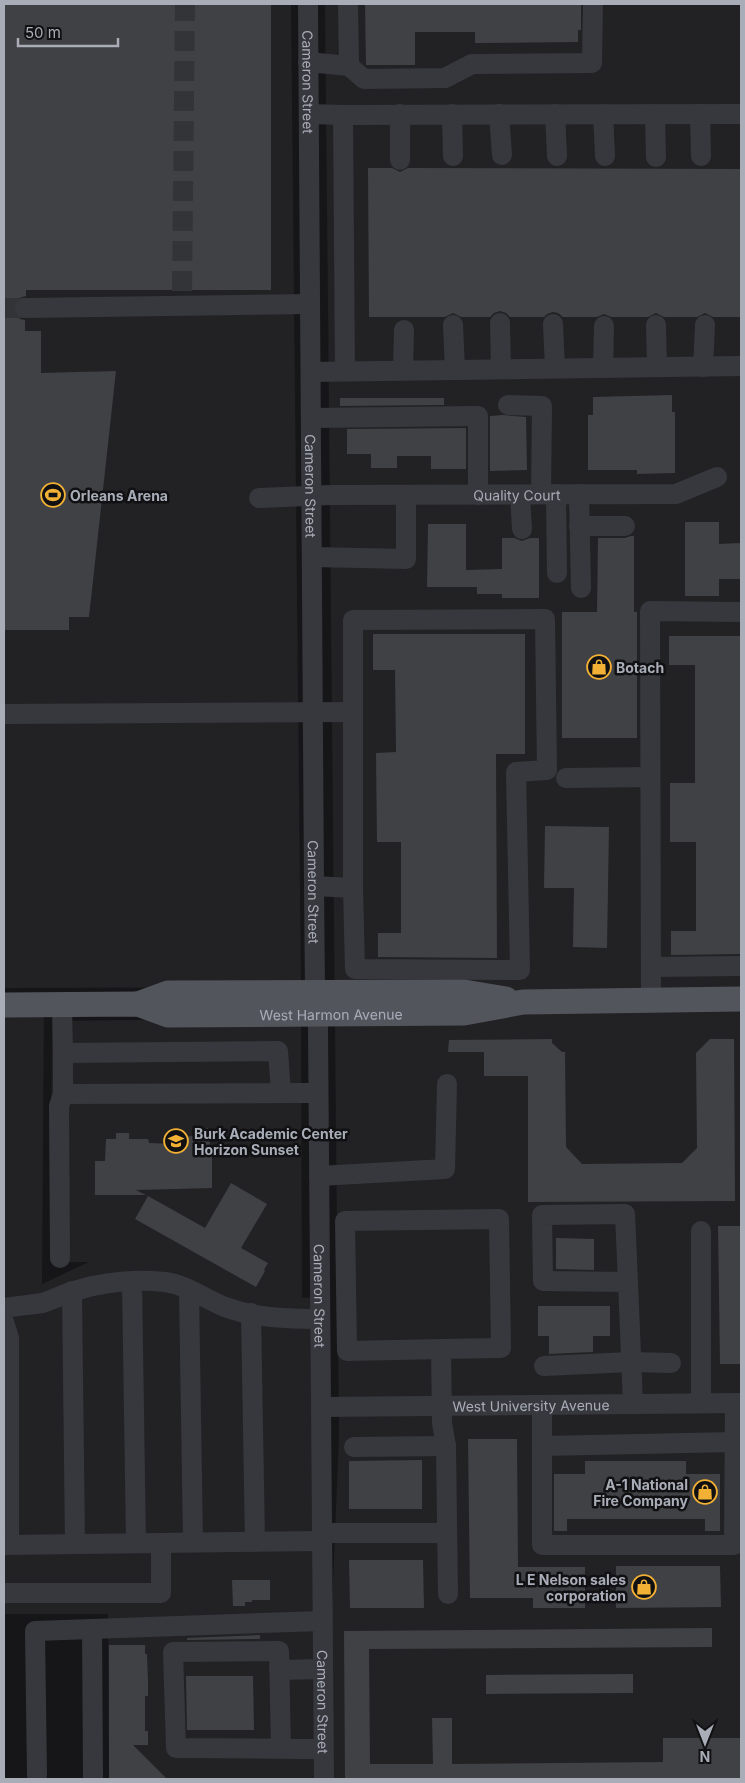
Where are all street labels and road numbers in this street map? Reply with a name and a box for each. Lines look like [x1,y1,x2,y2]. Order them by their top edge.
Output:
street label: Cameron Street [300,30,317,134]
street label: Cameron Street [302,434,320,538]
street label: Quality Court [473,486,561,503]
street label: Cameron Street [305,840,323,944]
street label: West Harmon Avenue [259,1005,403,1023]
street label: Cameron Street [311,1244,329,1348]
street label: West University Avenue [452,1396,610,1414]
street label: Cameron Street [314,1650,332,1754]

